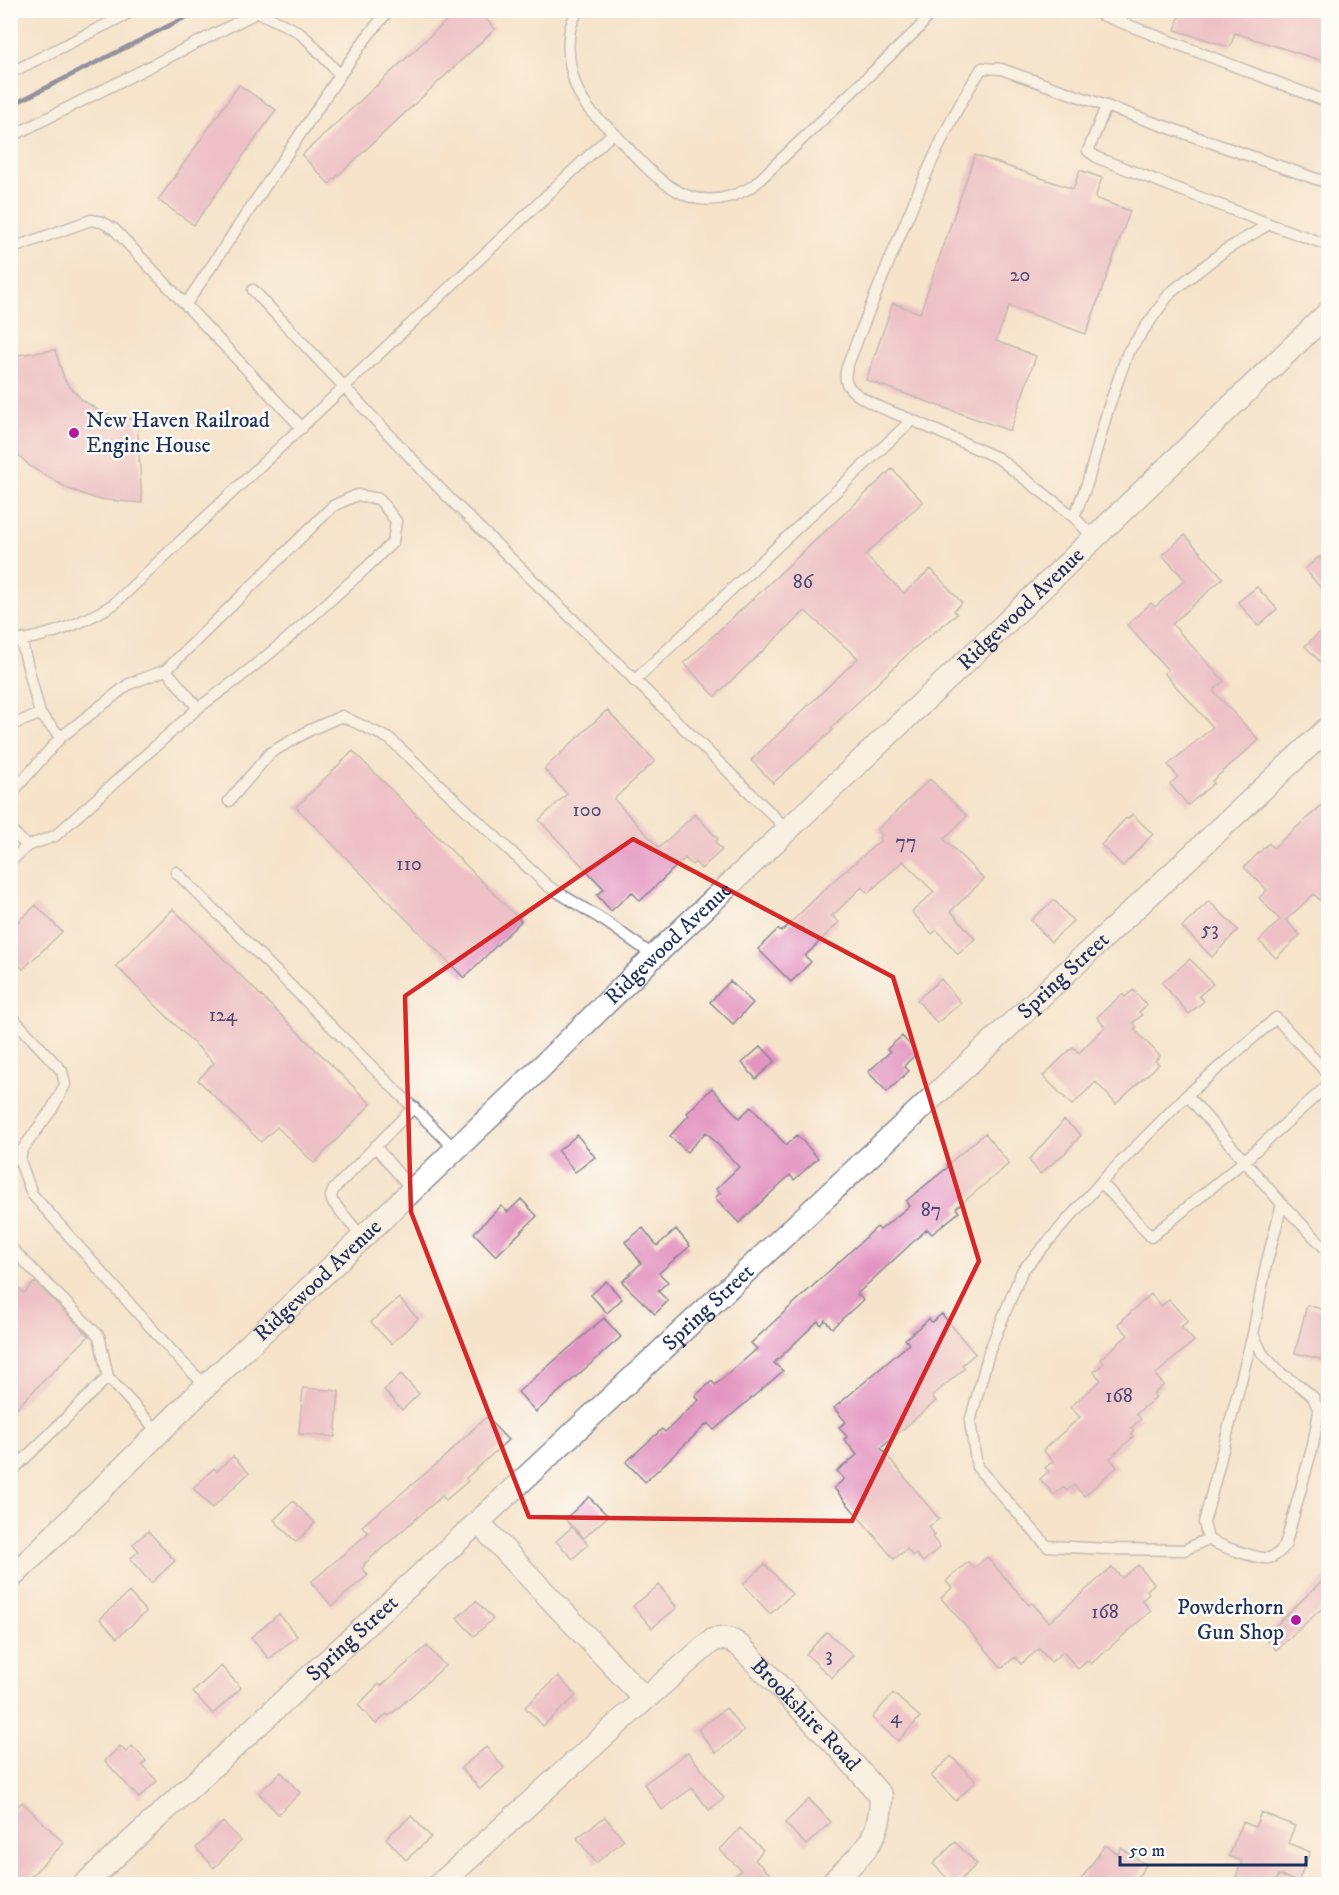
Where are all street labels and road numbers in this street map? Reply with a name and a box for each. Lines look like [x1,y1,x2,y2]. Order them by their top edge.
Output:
street label: Ridgewood Avenue [952,542,1090,676]
street label: Ridgewood Avenue [599,876,737,1010]
street label: Spring Street [1012,926,1114,1025]
street label: Ridgewood Avenue [248,1213,387,1347]
street label: Spring Street [657,1258,759,1356]
street label: Spring Street [300,1589,404,1687]
street label: Brookshire Road [745,1652,866,1776]

